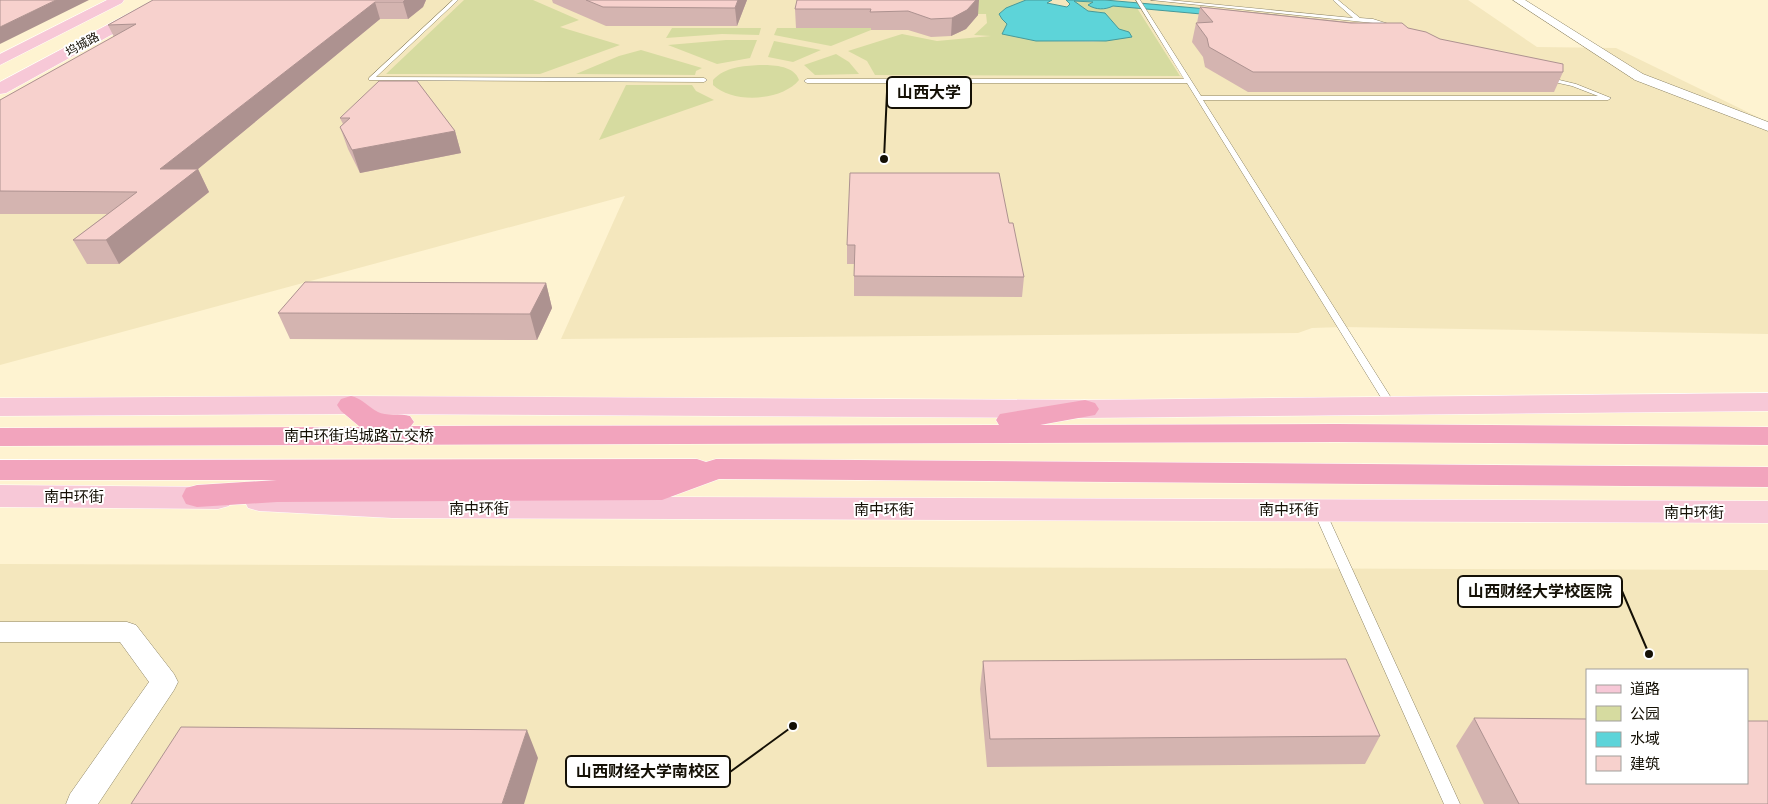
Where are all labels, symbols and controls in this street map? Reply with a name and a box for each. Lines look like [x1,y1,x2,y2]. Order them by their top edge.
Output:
street label: 坞城路 [63,29,101,59]
callout: 山西大学 [887,77,971,108]
text: 山西大学 [897,82,961,101]
street label: 南中环街坞城路立交桥 [284,426,434,444]
street label: 南中环街 [44,487,104,505]
street label: 南中环街 [449,499,509,517]
street label: 南中环街 [854,500,914,518]
street label: 南中环街 [1259,500,1319,518]
street label: 南中环街 [1664,503,1724,521]
callout: 山西财经大学校医院 [1458,576,1622,607]
text: 山西财经大学校医院 [1468,581,1612,600]
legend [1586,669,1748,784]
text: 道路 [1630,679,1660,697]
text: 公园 [1630,704,1660,722]
text: 水域 [1630,729,1660,747]
text: 建筑 [1630,754,1660,772]
callout: 山西财经大学南校区 [566,756,730,787]
text: 山西财经大学南校区 [576,761,720,780]

